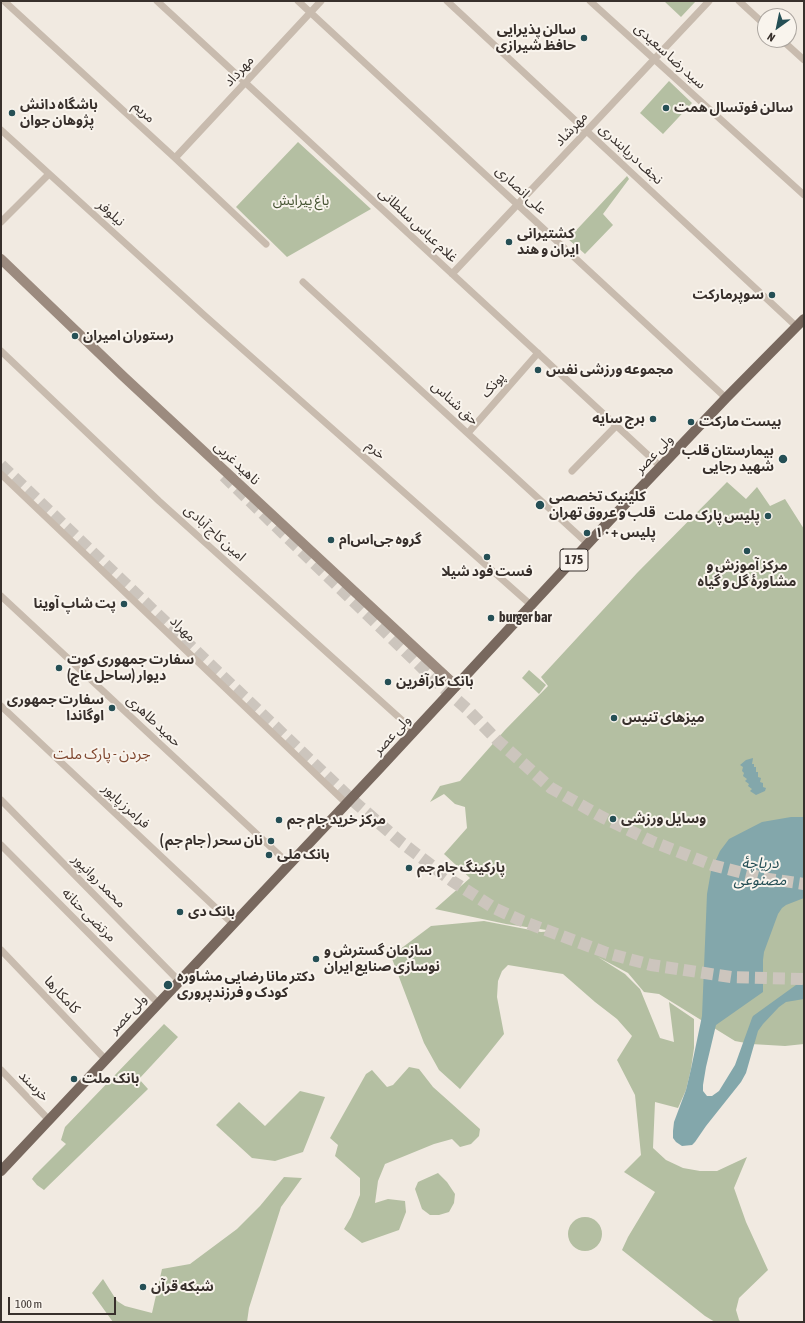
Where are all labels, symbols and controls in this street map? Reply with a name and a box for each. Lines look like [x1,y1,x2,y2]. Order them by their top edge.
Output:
north arrow [757,8,797,48]
street label: سید رضا سعیدی [631,19,709,93]
place label: سالن پذیرایی حافظ شیرازی [496,22,576,54]
text: N [765,30,777,44]
marker: سالن پذیرایی حافظ شیرازی [579,33,589,43]
street label: مهرداد [220,52,258,90]
place label: باشگاه دانش پژوهان جوان [20,97,98,130]
street label: مریم [129,97,159,127]
place label: سالن فوتسال همت [674,100,793,116]
marker: سالن فوتسال همت [661,103,671,113]
marker: باشگاه دانش پژوهان جوان [7,108,17,118]
street label: مهرشاد [551,108,591,150]
street label: نجف دریابندری [595,120,667,188]
street label: علی انصاری [492,162,550,218]
street label: غلام عباس سلطانی [375,184,461,266]
park label: باغ پیرایش [273,193,329,209]
street label: نیلوفر [94,196,128,230]
place label: کشتیرانی ایران و هند [517,226,579,258]
marker: کشتیرانی ایران و هند [504,237,514,247]
place label: سوپرمارکت [692,287,764,303]
marker: سوپرمارکت [767,290,777,300]
place label: رستوران امیران [83,328,174,344]
marker: رستوران امیران [70,331,80,341]
place label: مجموعه ورزشی نفس [546,362,673,378]
marker: مجموعه ورزشی نفس [533,365,543,375]
street label: پونک [477,369,509,401]
street label: حق شناس [428,377,482,429]
place label: برج سایه [592,411,645,427]
marker: برج سایه [648,414,658,424]
place label: بیست مارکت [699,414,781,430]
marker: بیست مارکت [686,417,696,427]
street label: ولی عصر [631,431,677,477]
street label: خرم [363,437,389,463]
street label: ناهید غربی [211,438,263,488]
place label: بیمارستان قلب شهید رجایی [682,443,774,476]
marker: بیمارستان قلب شهید رجایی [777,453,789,465]
place label: کلینیک تخصصی قلب و عروق تهران [549,489,655,522]
marker: کلینیک تخصصی قلب و عروق تهران [534,499,546,511]
street label: امین کاج آبادی [181,501,249,565]
place label: پلیس پارک ملت [664,508,760,524]
marker: پلیس پارک ملت [763,511,773,521]
place label: پلیس +۱۰ [595,525,656,541]
marker: پلیس +۱۰ [582,528,592,538]
place label: گروه جی‌اس‌ام [339,532,422,548]
marker: گروه جی‌اس‌ام [326,535,336,545]
marker: مرکز آموزش و مشاورهٔ گل و گیاه [742,546,752,556]
road number: 175 [560,549,588,571]
marker: فست فود شیلا [482,552,492,562]
place label: مرکز آموزش و مشاورهٔ گل و گیاه [698,558,796,590]
place label: فست فود شیلا [441,564,533,580]
place label: پت شاپ آوینا [33,596,116,612]
marker: پت شاپ آوینا [119,599,129,609]
place label: burger bar [499,610,552,626]
street label: مهراد [166,613,200,645]
marker: burger bar [486,613,496,623]
place label: سفارت جمهوری کوت دیوار (ساحل عاج) [67,652,194,684]
marker: سفارت جمهوری کوت دیوار (ساحل عاج) [54,663,64,673]
place label: بانک کارآفرین [396,674,474,690]
marker: بانک کارآفرین [383,677,393,687]
street label: حمید طاهری [123,691,185,751]
place label: سفارت جمهوری اوگاندا [7,692,104,724]
marker: سفارت جمهوری اوگاندا [107,703,117,713]
place label: میزهای تنیس [622,710,705,726]
street label: ولی عصر [369,712,415,758]
marker: میزهای تنیس [609,713,619,723]
district label: جردن - پارک ملت [53,745,151,763]
street label: فرامرز پایور [99,780,153,832]
place label: وسایل ورزشی [621,811,706,827]
place label: مرکز خرید جام جم [287,812,386,828]
marker: وسایل ورزشی [608,814,618,824]
marker: مرکز خرید جام جم [274,815,284,825]
place label: نان سحر ( جام جم ) [160,833,263,849]
marker: نان سحر ( جام جم ) [266,836,276,846]
place label: بانک ملی [277,847,330,863]
marker: بانک ملی [264,850,274,860]
street label: محمد روانپور [69,851,129,911]
water label: دریاچهٔ مصنوعی [734,854,786,889]
place label: پارکینگ جام جم [417,860,505,876]
marker: پارکینگ جام جم [404,863,414,873]
street label: مرتضی حنانه [58,884,120,946]
place label: بانک دی [188,904,235,920]
marker: بانک دی [175,907,185,917]
place label: سازمان گسترش و نوسازی صنایع ایران [324,943,440,976]
marker: سازمان گسترش و نوسازی صنایع ایران [311,954,321,964]
place label: دکتر مانا رضایی مشاوره کودک و فرزندپروری [177,969,315,1002]
street label: کامکارها [40,973,84,1017]
marker: دکتر مانا رضایی مشاوره کودک و فرزندپروری [162,979,174,991]
street label: ولی عصر [105,991,151,1037]
street label: خرسند [15,1067,53,1105]
place label: بانک ملت [82,1071,140,1087]
marker: بانک ملت [69,1074,79,1084]
place label: شبکه قرآن [151,1279,214,1295]
marker: شبکه قرآن [138,1282,148,1292]
scale bar [10,1289,118,1315]
text: 100 m [15,1297,42,1311]

